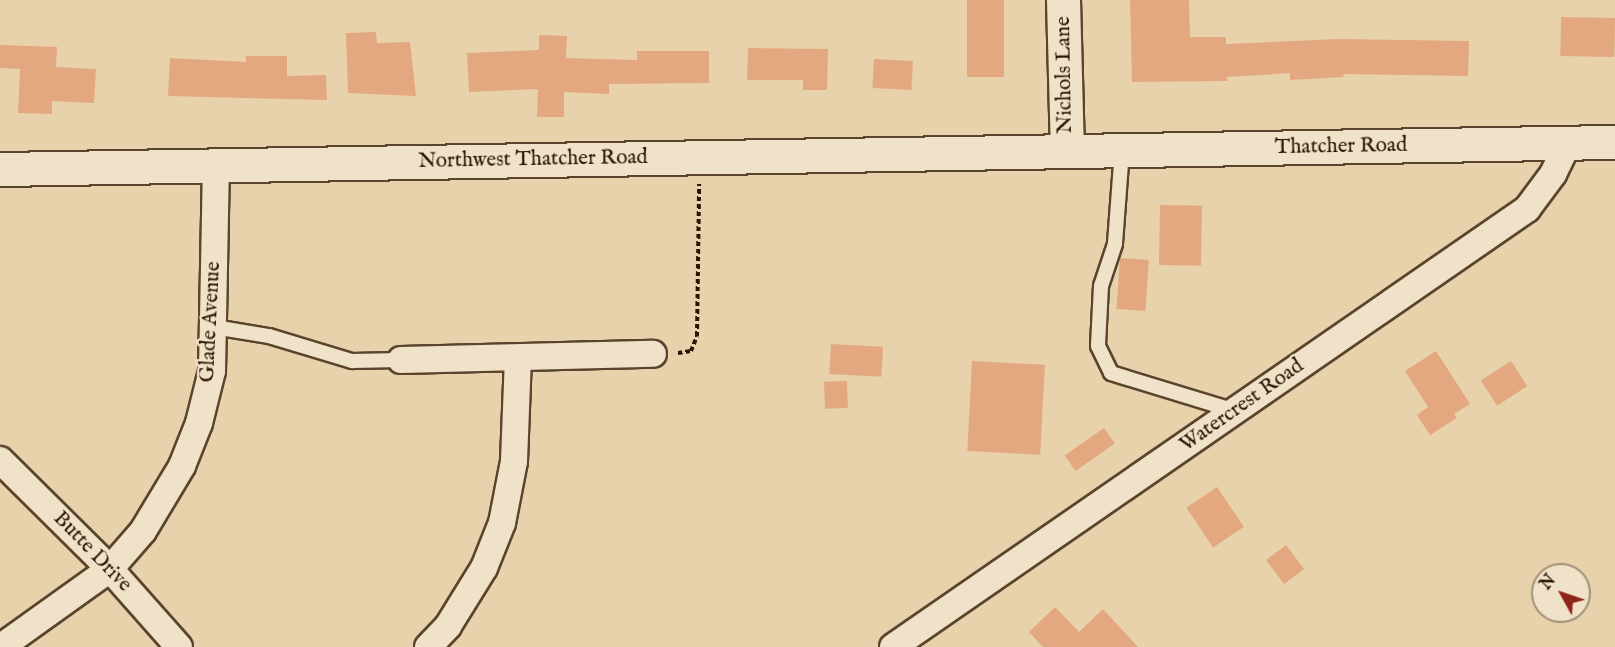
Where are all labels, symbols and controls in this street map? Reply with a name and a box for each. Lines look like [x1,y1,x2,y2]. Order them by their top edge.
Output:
street label: Nichols Lane [1051,16,1079,134]
street label: Thatcher Road [1275,133,1407,161]
street label: Northwest Thatcher Road [418,145,648,175]
street label: Glade Avenue [195,261,227,383]
street label: Watercrest Road [1175,354,1309,458]
street label: Butte Drive [47,506,137,598]
north arrow [1531,563,1591,623]
text: N [1537,571,1561,594]

